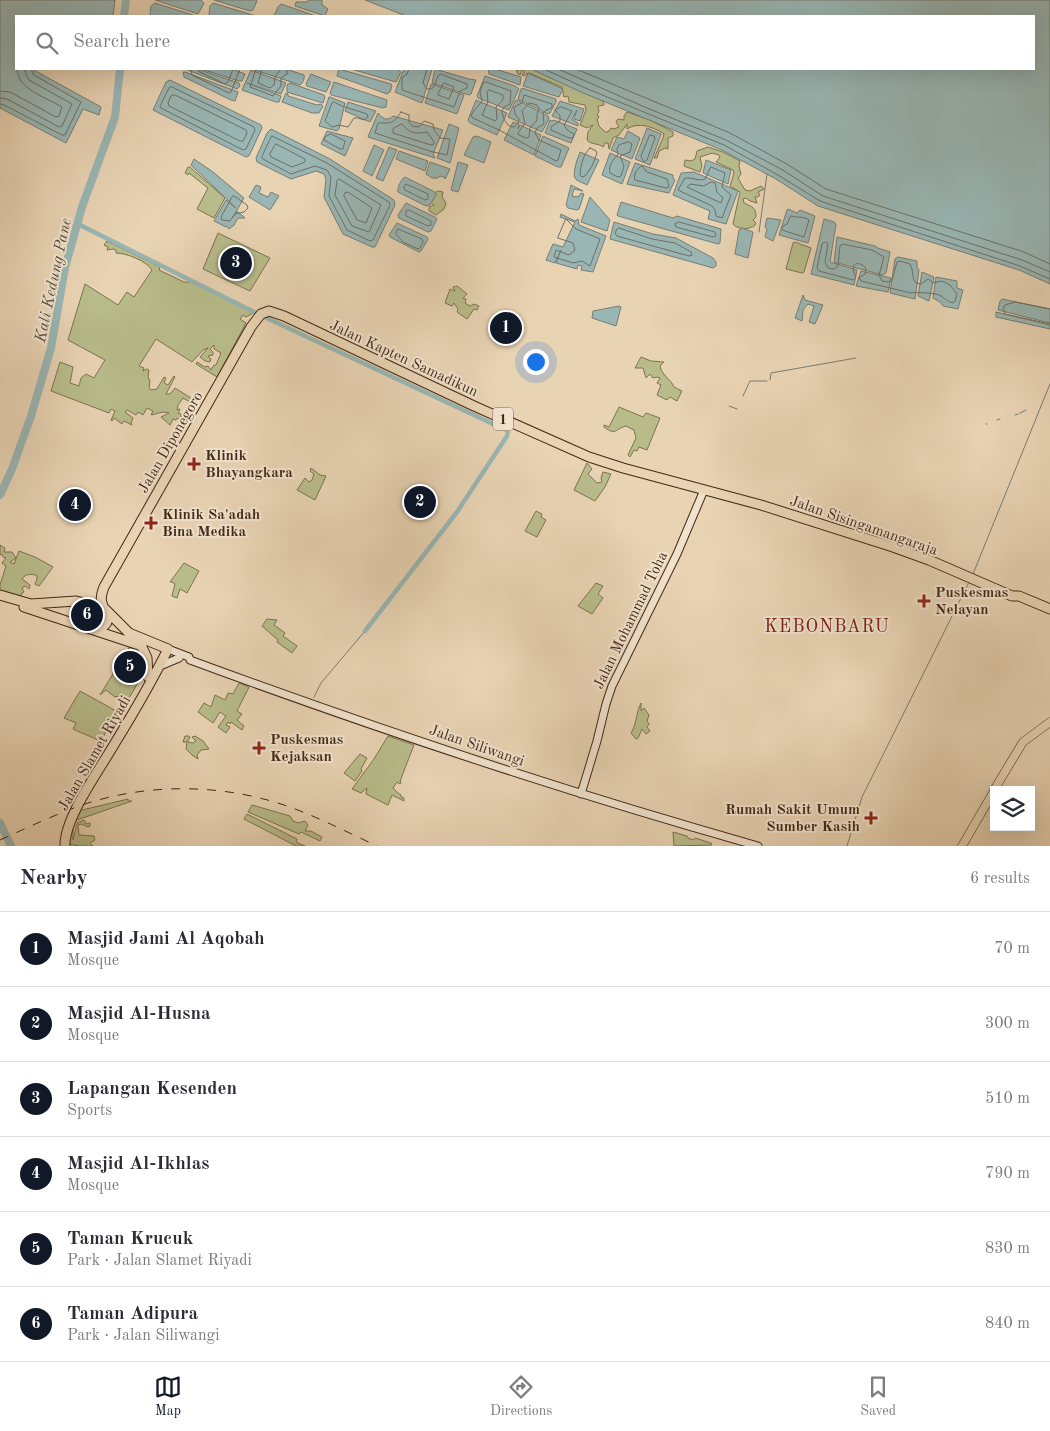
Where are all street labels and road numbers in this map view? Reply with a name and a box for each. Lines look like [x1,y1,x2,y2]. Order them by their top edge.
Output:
street label: Jalan Kapten Samadikun [327,318,480,400]
street label: Jalan Diponegoro [136,389,206,496]
road number: 1 [493,408,513,430]
street label: Jalan Sisingamangaraja [788,494,940,559]
street label: Jalan Mohammad Toha [592,549,671,692]
street label: Jalan Slamet Riyadi [56,694,134,814]
street label: Jalan Siliwangi [427,723,526,770]

